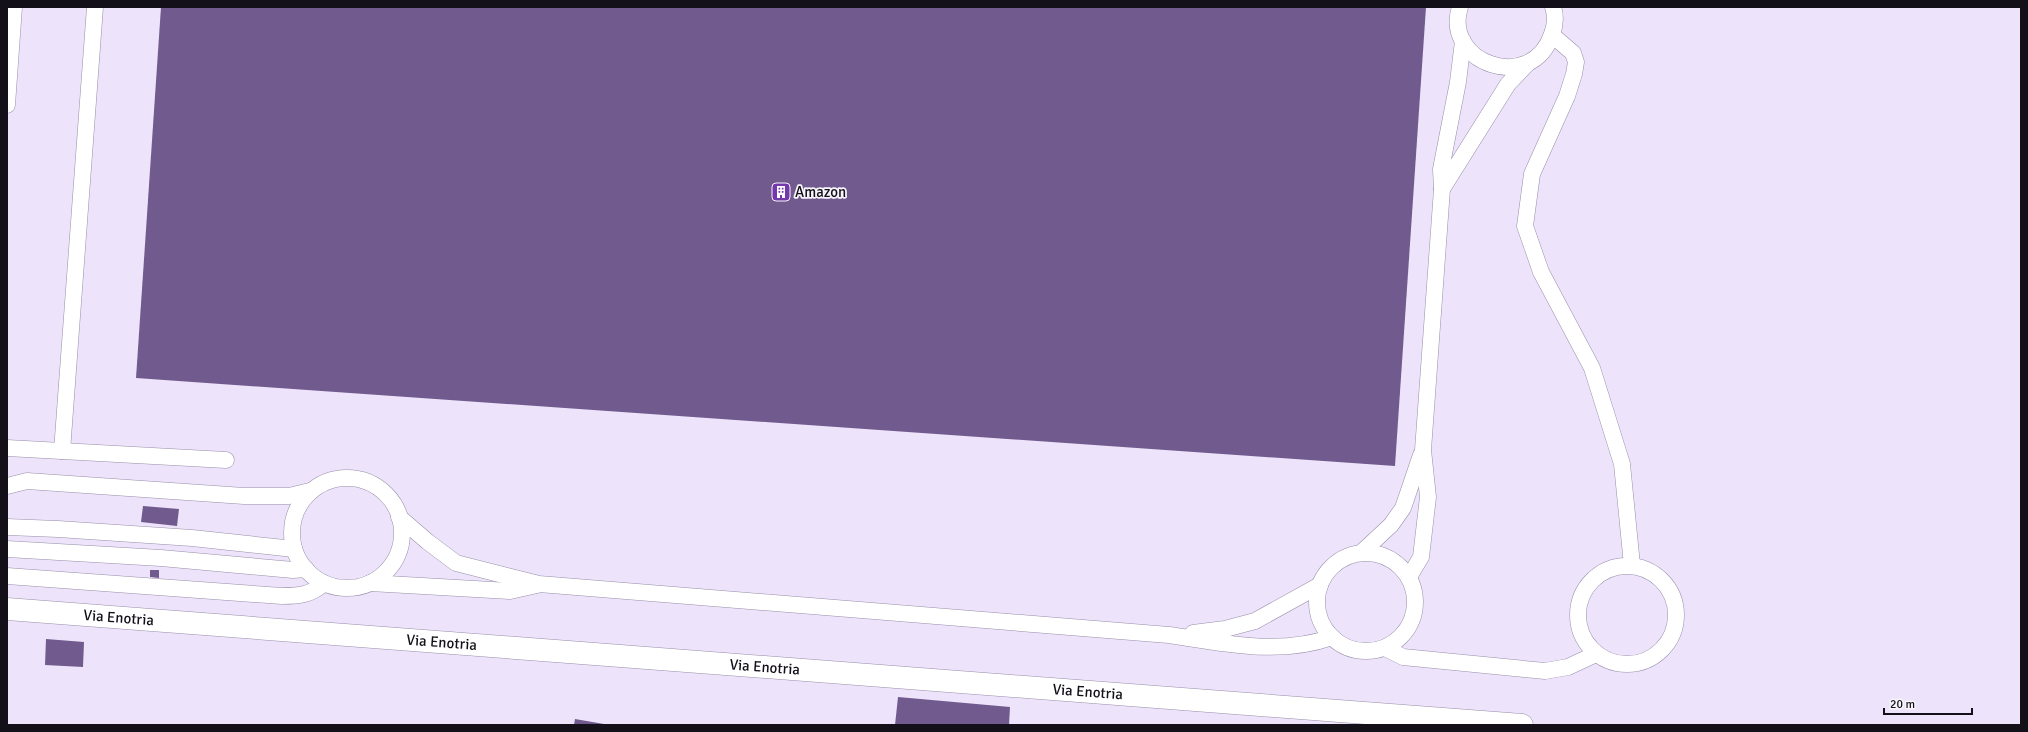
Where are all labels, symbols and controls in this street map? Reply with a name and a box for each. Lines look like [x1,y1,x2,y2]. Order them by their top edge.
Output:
building icon: Amazon [770,181,792,203]
place label: Amazon [795,183,846,201]
street label: Via Enotria [83,606,155,629]
street label: Via Enotria [406,631,478,654]
street label: Via Enotria [729,655,801,679]
street label: Via Enotria [1052,680,1124,703]
scale bar [1884,690,1972,716]
text: 20 m [1890,697,1915,712]

